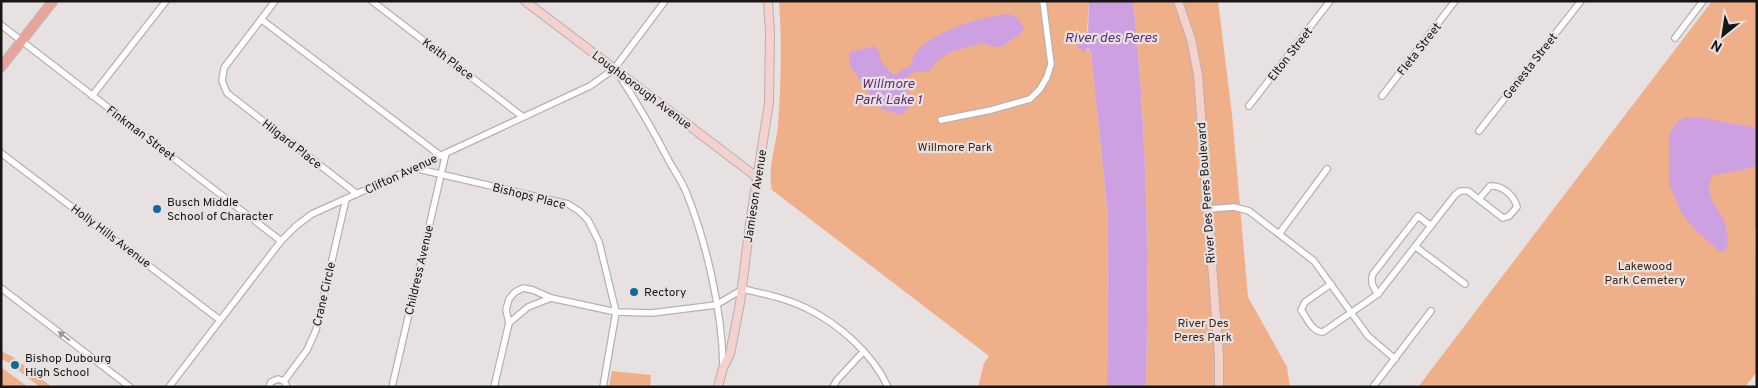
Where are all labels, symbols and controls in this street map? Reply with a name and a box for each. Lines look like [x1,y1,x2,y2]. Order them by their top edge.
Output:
north arrow [1698,10,1748,60]
street label: Fleta Street [1394,20,1445,79]
street label: Elton Street [1265,24,1317,85]
water label: River des Peres [1065,30,1158,47]
street label: Genesta Street [1500,30,1562,103]
street label: Keith Place [418,35,476,84]
text: N [1709,35,1726,55]
street label: Loughborough Avenue [588,48,694,134]
water label: Willmore Park Lake 1 [854,76,922,109]
street label: Finkman Street [103,103,178,165]
street label: Hilgard Place [258,116,325,173]
street label: River Des Peres Boulevard [1194,122,1220,264]
park label: Willmore Park [918,140,992,156]
street label: Jamieson Avenue [741,149,771,244]
street label: Clifton Avenue [363,151,440,199]
street label: Bishops Place [490,180,567,214]
place label: Busch Middle School of Character [167,195,274,225]
street label: Holly Hills Avenue [67,201,154,272]
marker: Busch Middle School of Character [151,203,163,215]
street label: Childress Avenue [402,224,438,317]
park label: Lakewood Park Cemetery [1605,259,1685,289]
street label: Crane Circle [310,260,340,328]
place label: Rectory [644,285,686,301]
marker: Rectory [628,286,640,298]
park label: River Des Peres Park [1174,316,1232,346]
one-way arrow [57,330,70,341]
place label: Bishop Dubourg High School [25,351,111,381]
marker: Bishop Dubourg High School [9,359,21,371]

